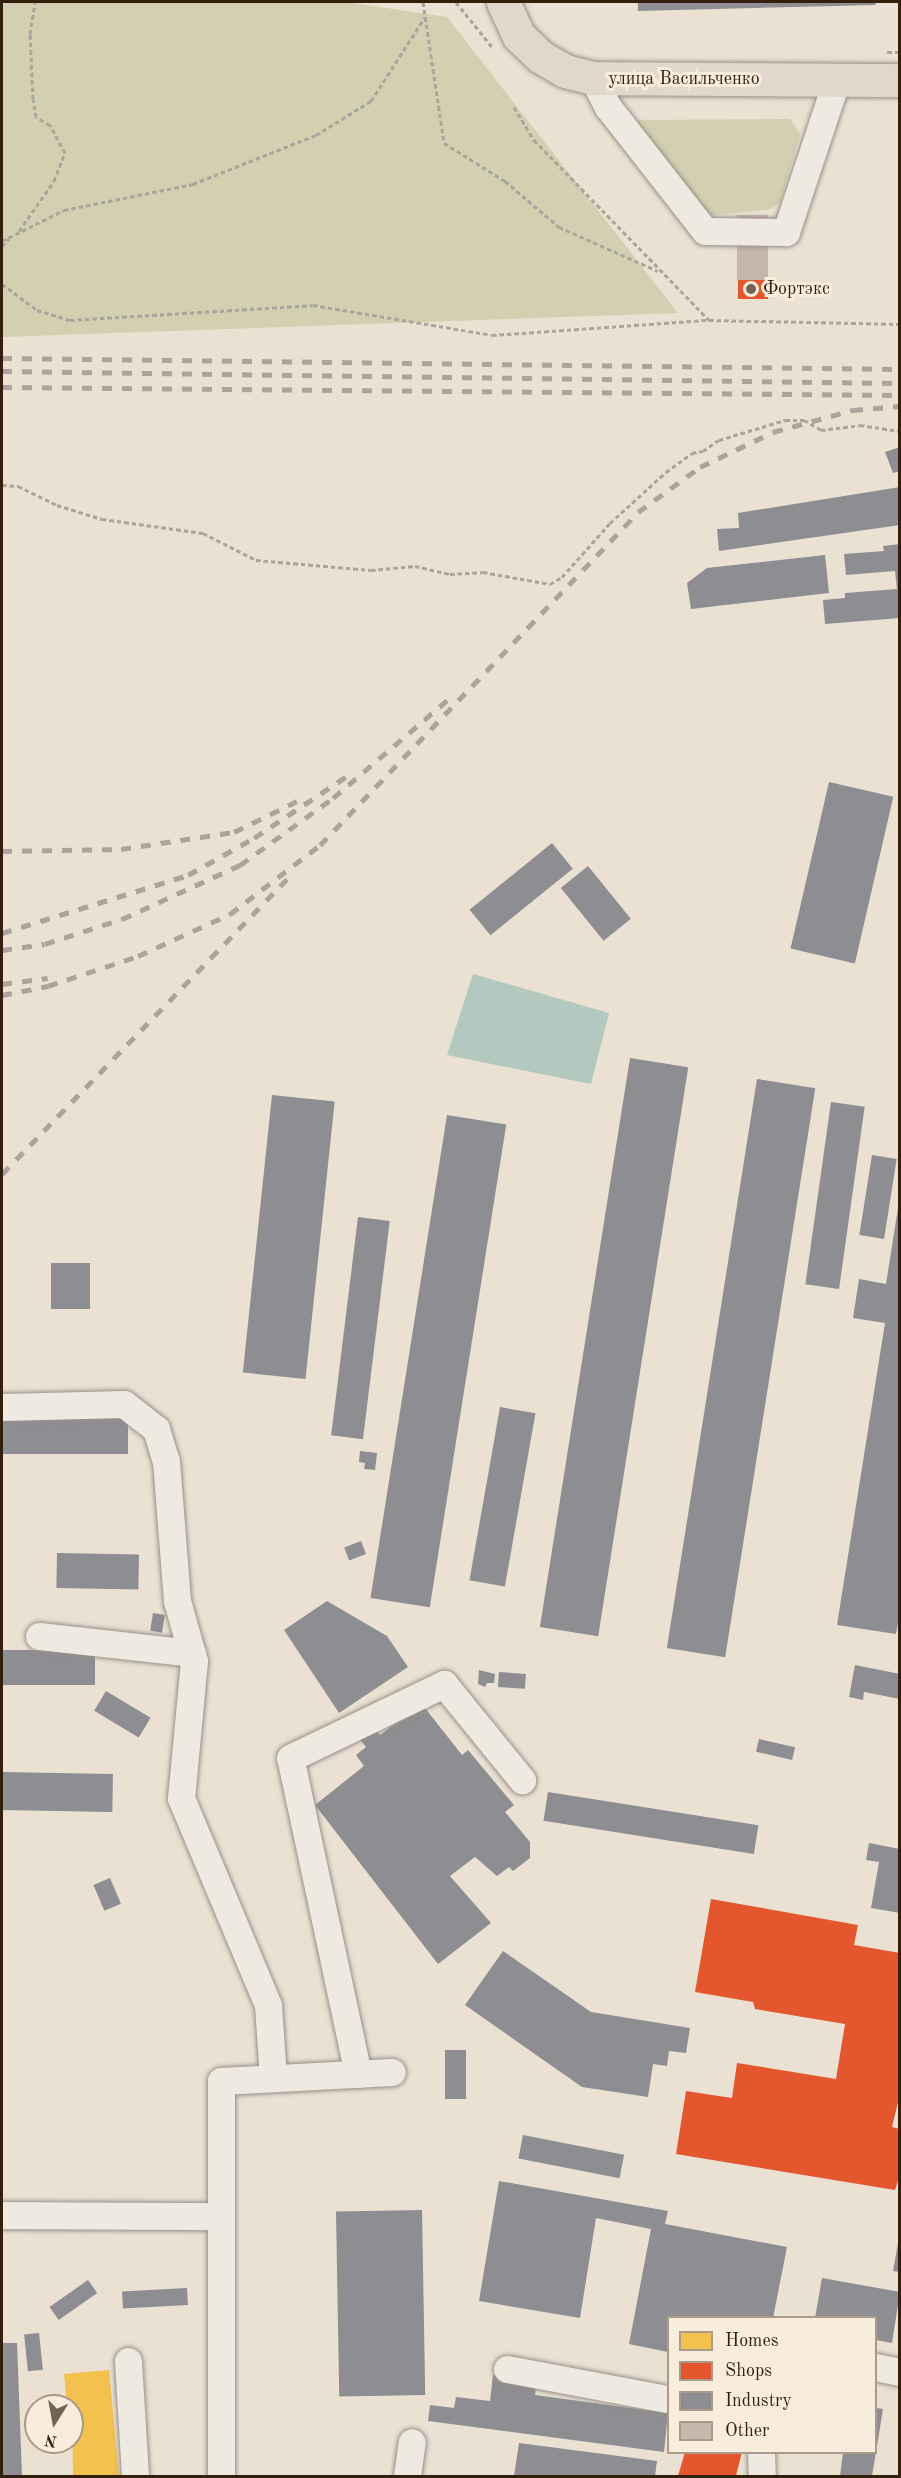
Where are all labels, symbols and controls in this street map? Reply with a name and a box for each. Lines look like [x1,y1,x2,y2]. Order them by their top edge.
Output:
street label: улица Васильченко [608,68,760,90]
place label: Фортэкс [763,278,830,300]
marker: Фортэкс [744,282,758,296]
legend [667,2316,877,2454]
text: Homes [725,2332,779,2350]
text: Shops [725,2362,772,2380]
text: Industry [725,2392,792,2410]
north arrow [24,2394,84,2454]
text: Other [725,2422,769,2440]
text: N [43,2431,58,2449]

